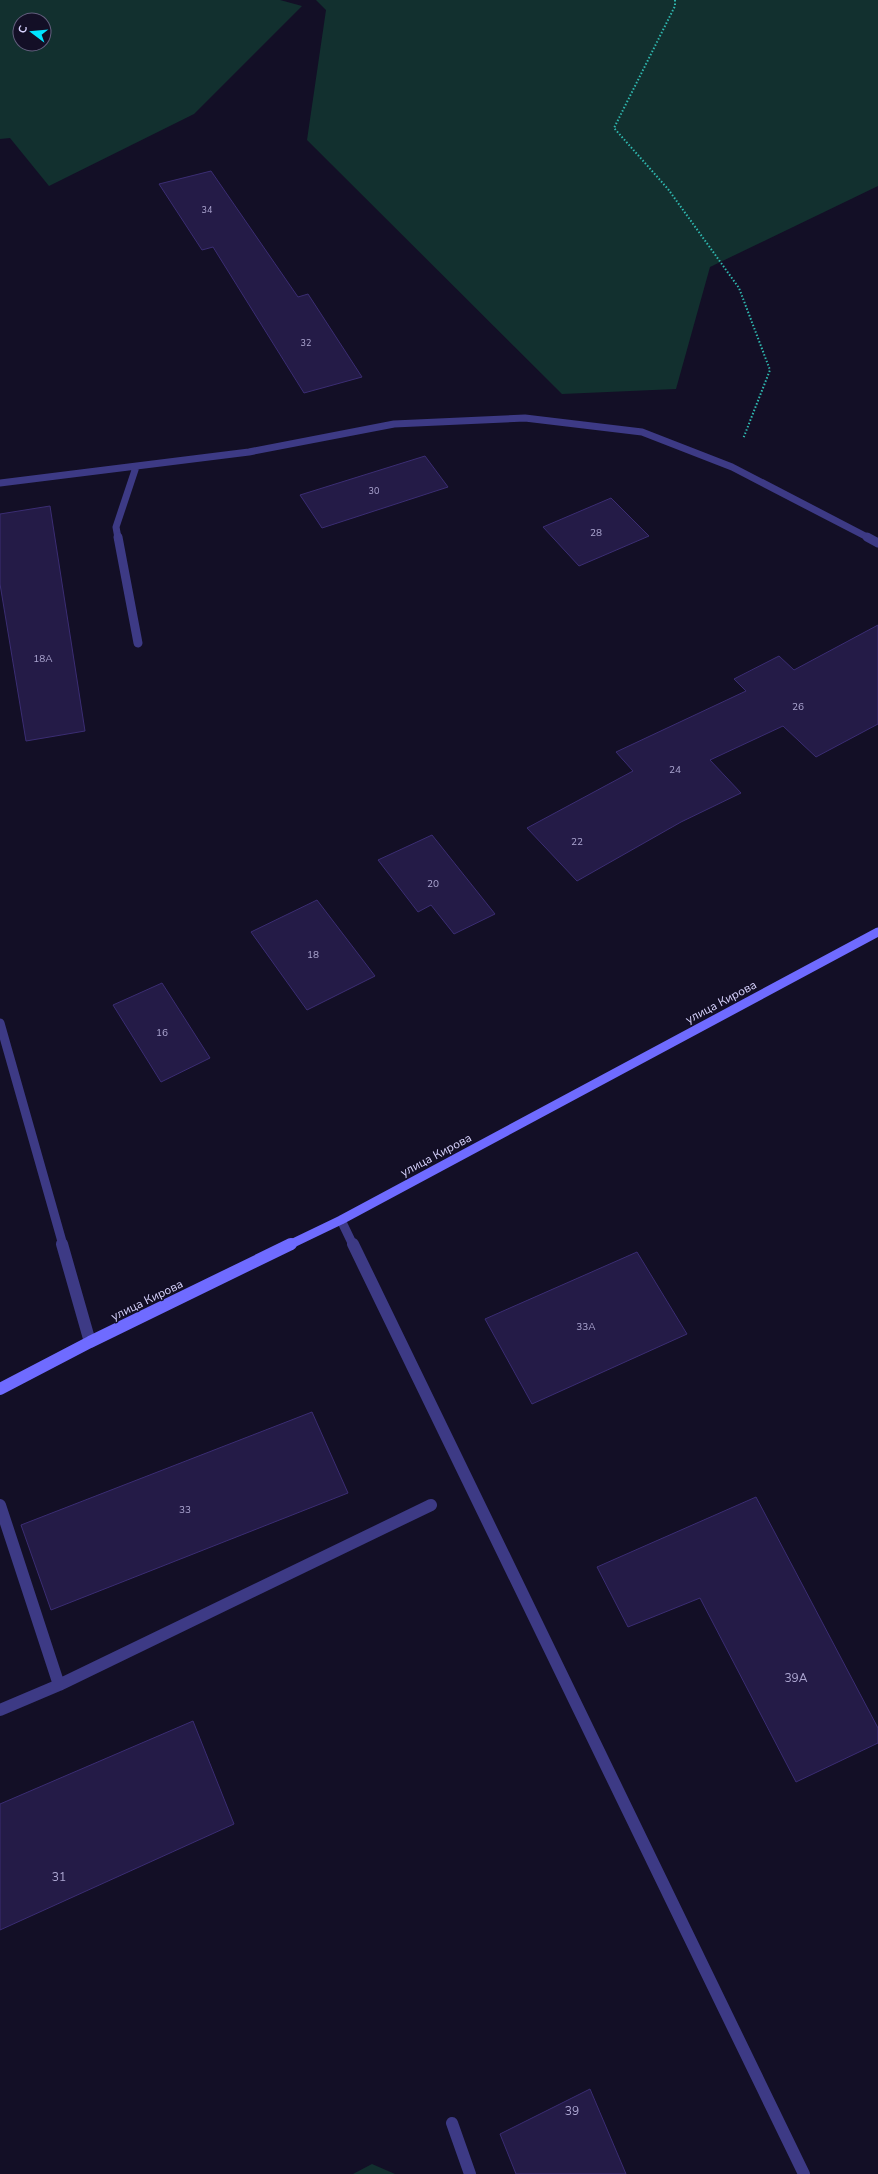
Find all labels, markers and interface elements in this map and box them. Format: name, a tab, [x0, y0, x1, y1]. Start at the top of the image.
north arrow	[12, 12, 52, 52]
text: С	[15, 23, 31, 35]
house number: 34	[202, 204, 213, 216]
house number: 32	[301, 337, 311, 349]
house number: 30	[369, 485, 379, 497]
house number: 28	[590, 526, 602, 540]
house number: 18А	[33, 652, 53, 666]
house number: 26	[792, 700, 804, 714]
house number: 24	[669, 763, 681, 777]
house number: 22	[571, 835, 583, 849]
house number: 20	[427, 877, 439, 891]
house number: 18	[307, 948, 319, 962]
street label: улица Кирова	[683, 977, 759, 1027]
house number: 16	[156, 1026, 168, 1040]
street label: улица Кирова	[398, 1130, 474, 1180]
street label: улица Кирова	[108, 1276, 186, 1324]
house number: 33А	[576, 1320, 596, 1334]
house number: 33	[179, 1503, 191, 1517]
house number: 39А	[784, 1670, 808, 1686]
house number: 31	[52, 1869, 66, 1885]
house number: 39	[565, 2103, 579, 2119]

